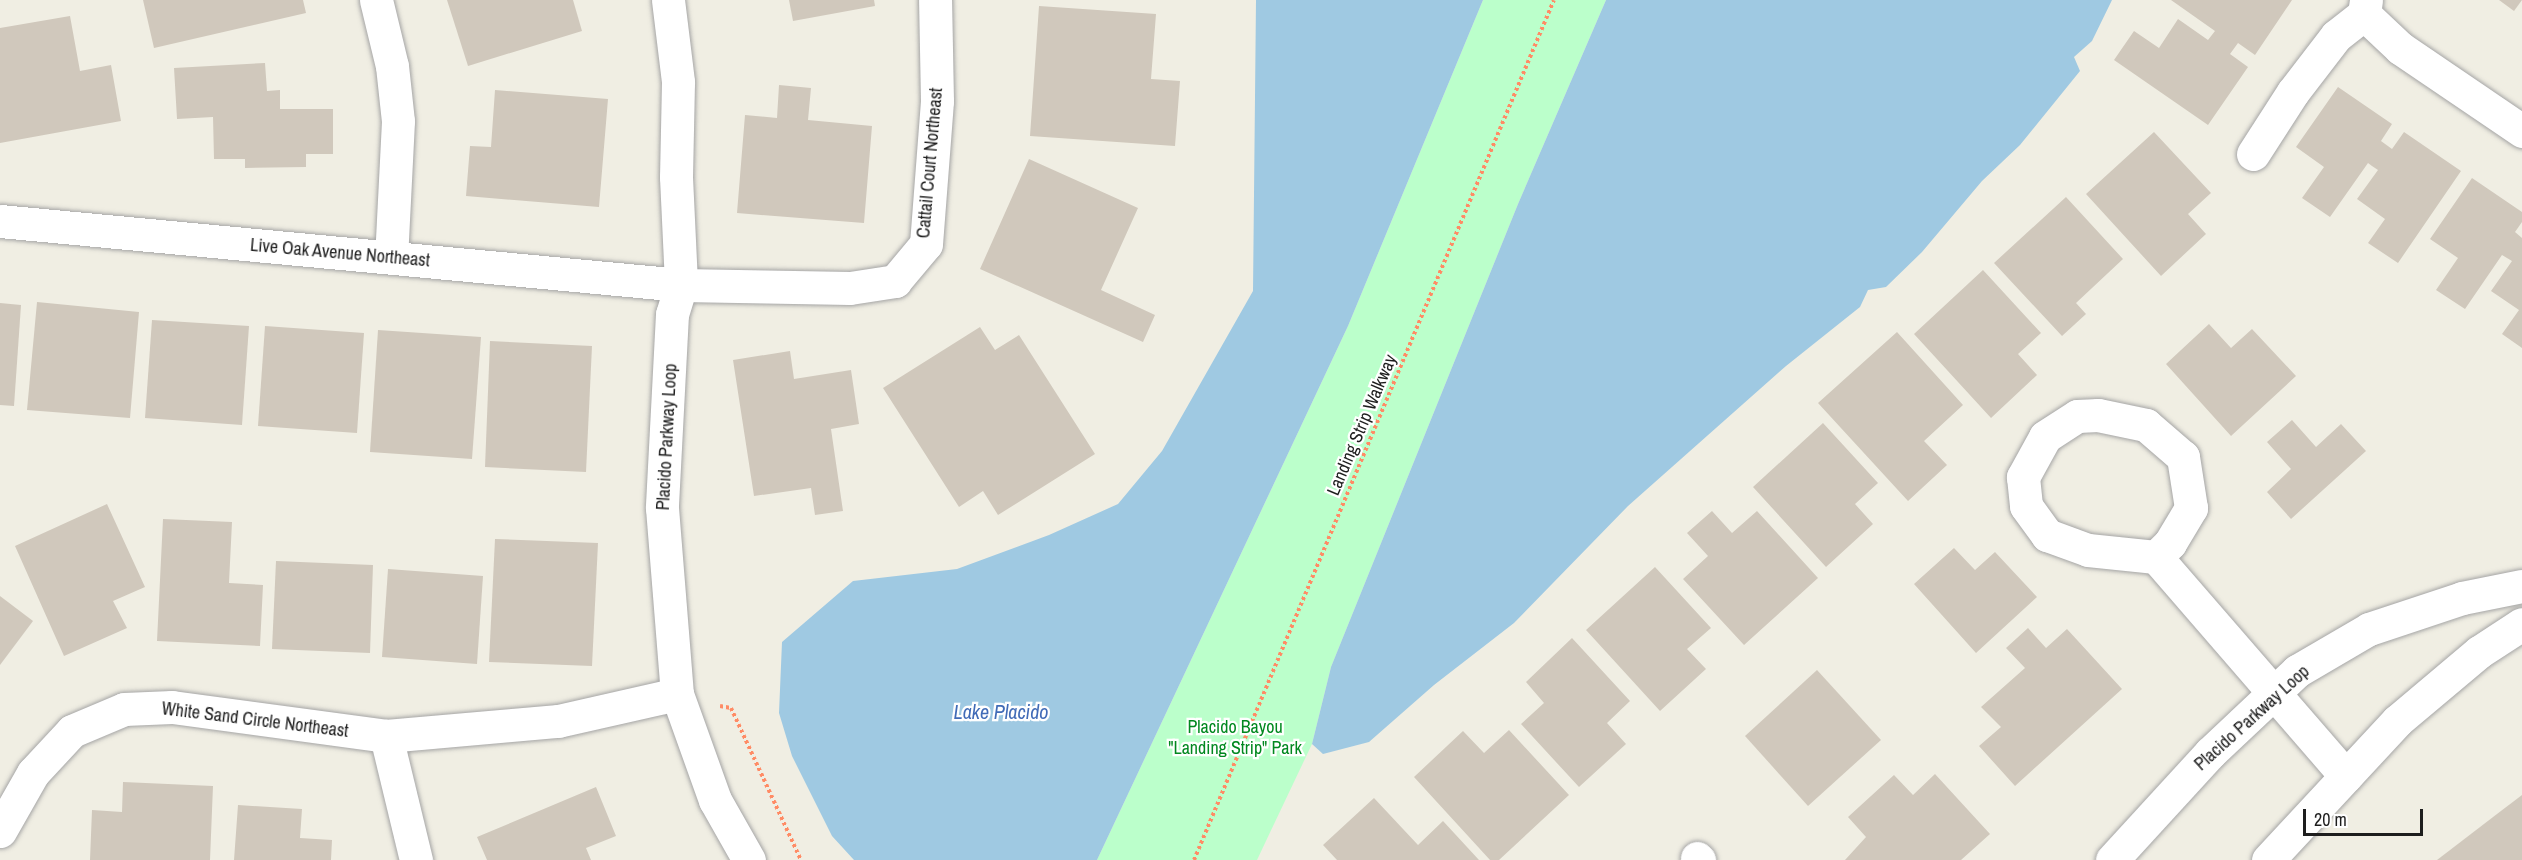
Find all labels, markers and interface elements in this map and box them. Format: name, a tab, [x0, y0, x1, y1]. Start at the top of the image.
street label: Cattail Court Northeast	[913, 87, 947, 239]
street label: Live Oak Avenue Northeast	[249, 234, 431, 272]
street label: Landing Strip Walkway	[1323, 351, 1401, 499]
street label: Placido Parkway Loop	[652, 363, 682, 511]
street label: Placido Parkway Loop	[2190, 661, 2314, 775]
street label: White Sand Circle Northeast	[160, 698, 350, 742]
water label: Lake Placido	[954, 699, 1048, 723]
park label: Placido Bayou "Landing Strip" Park	[1168, 717, 1302, 760]
scale bar	[2306, 797, 2426, 835]
text: 20 m	[2314, 807, 2347, 832]

